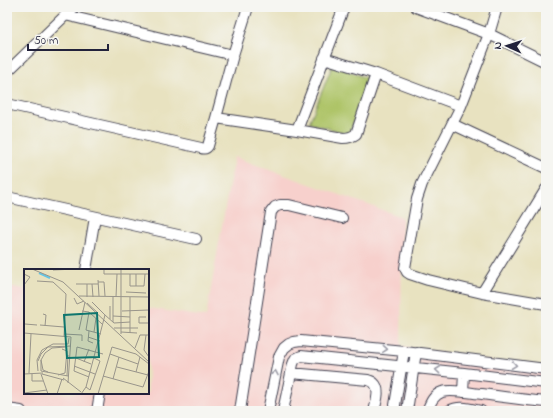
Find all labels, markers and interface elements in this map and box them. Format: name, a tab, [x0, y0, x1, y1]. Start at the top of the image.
scale bar	[28, 26, 108, 52]
north arrow	[487, 26, 527, 66]
text: 50 m	[34, 32, 58, 50]
text: N	[490, 41, 506, 50]
inset map	[24, 269, 149, 394]
one-way arrow	[382, 344, 388, 353]
one-way arrow	[511, 360, 517, 369]
one-way arrow	[435, 366, 441, 375]
one-way arrow	[270, 370, 279, 376]

